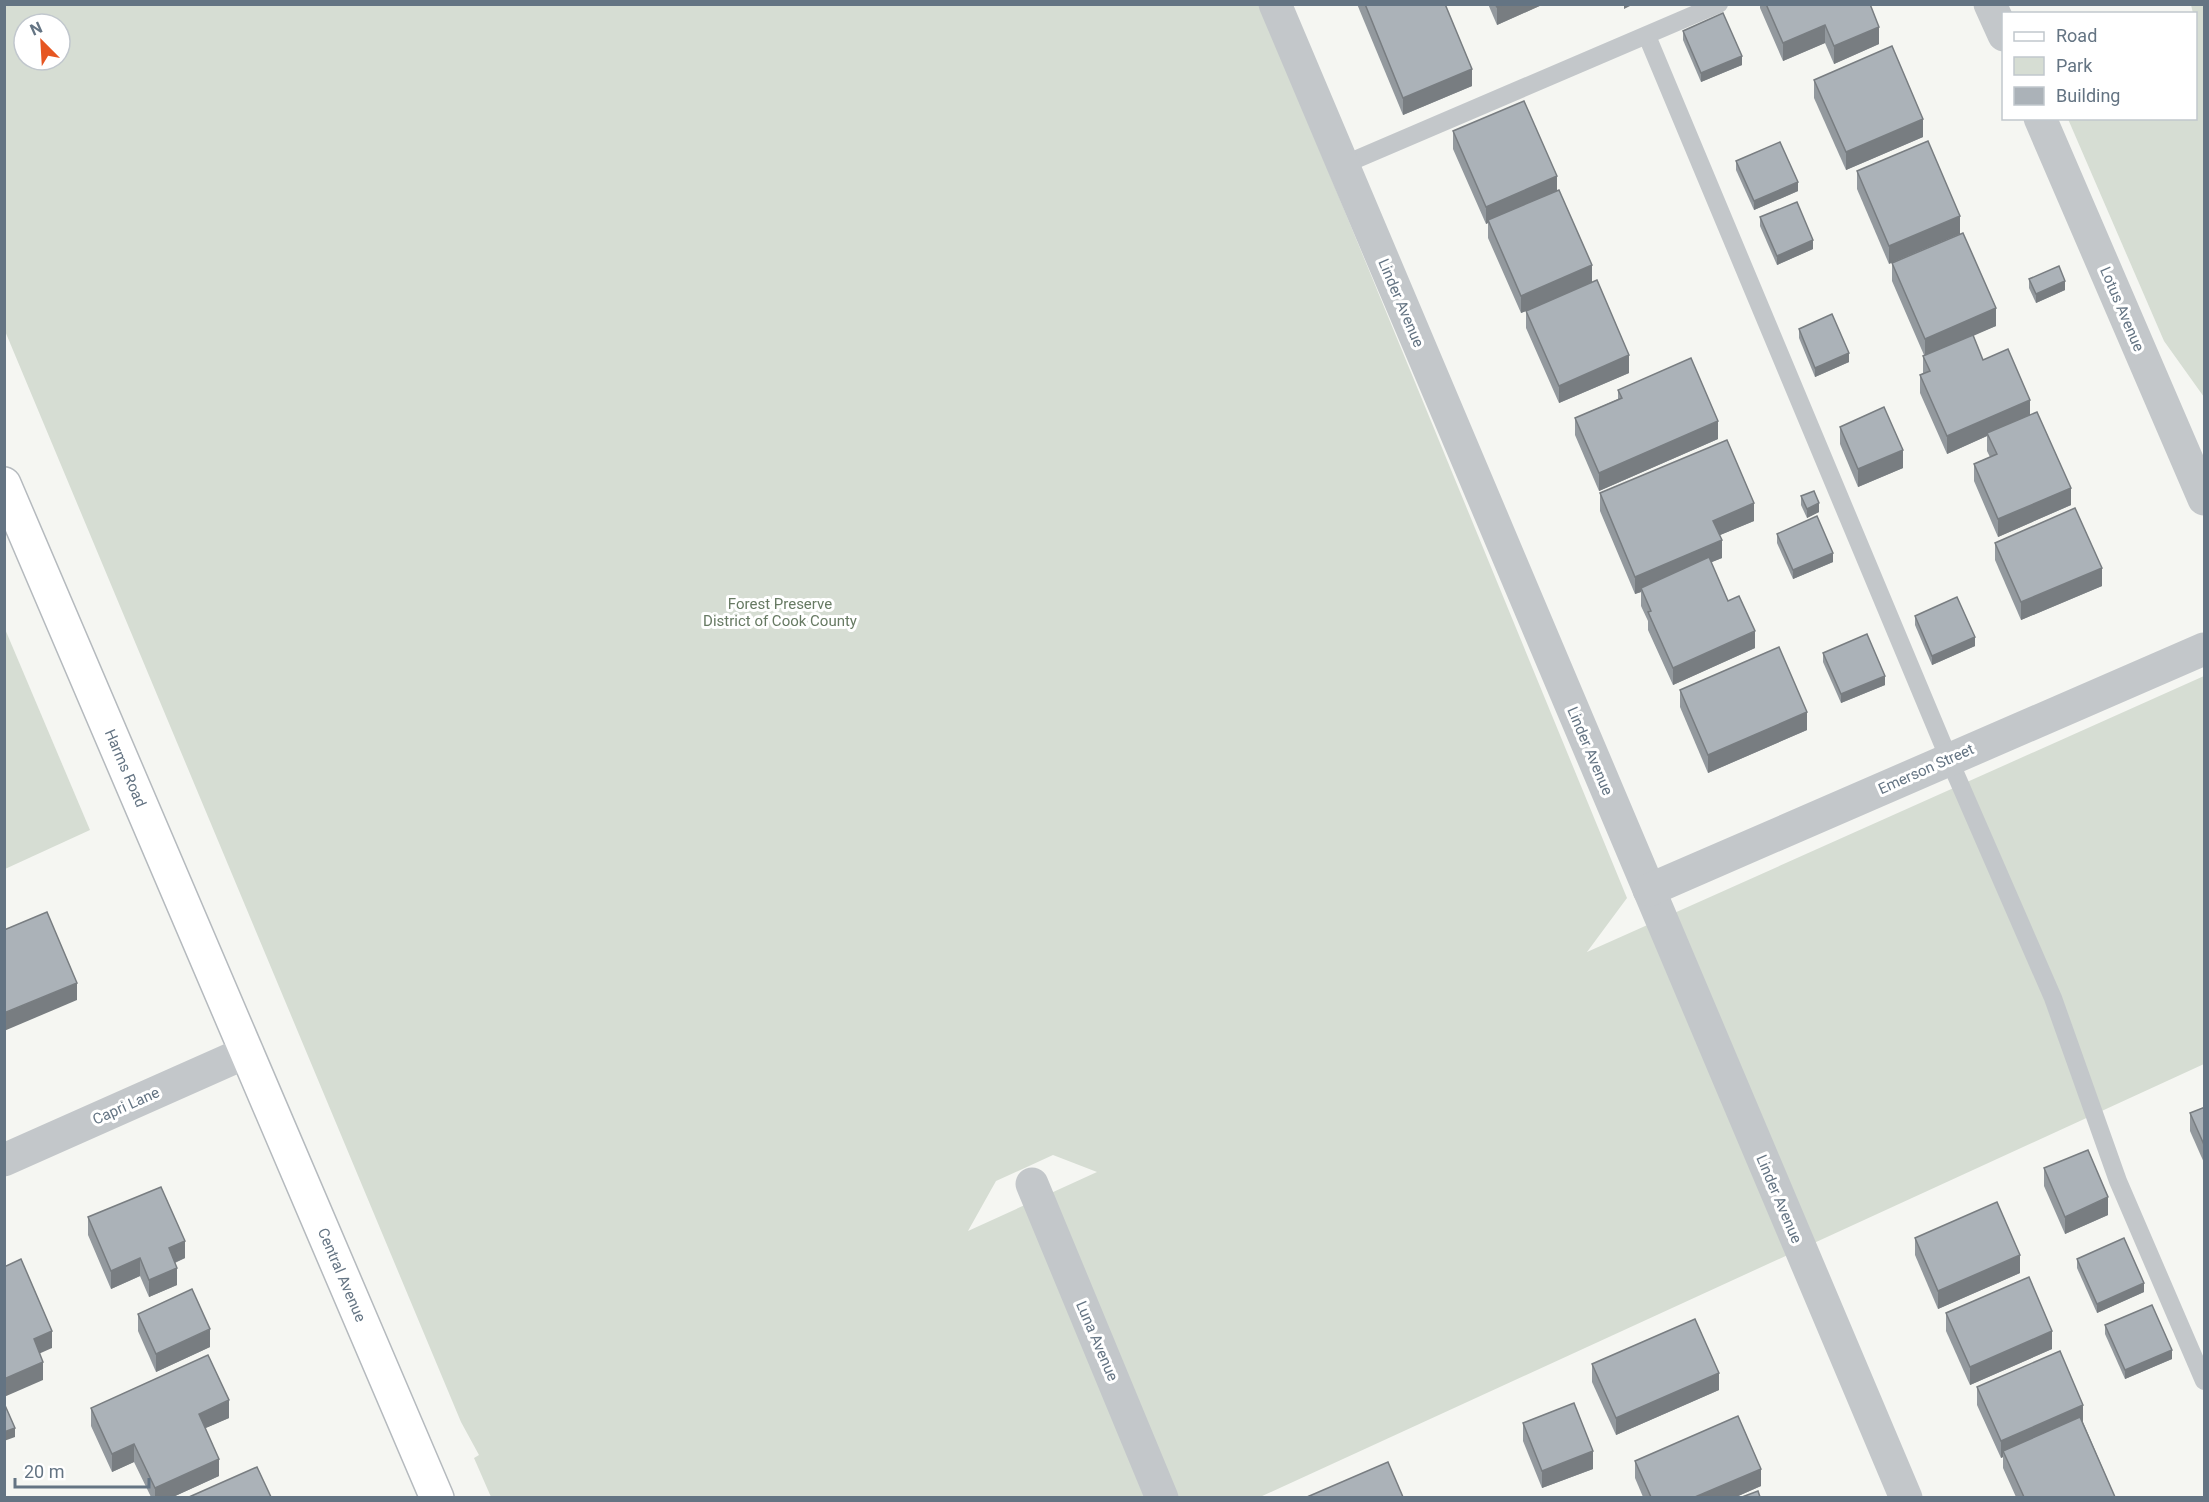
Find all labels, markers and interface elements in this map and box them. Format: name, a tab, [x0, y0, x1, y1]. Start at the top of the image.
north arrow	[12, 12, 72, 72]
legend	[2002, 12, 2197, 120]
text: N	[27, 18, 45, 40]
text: Road	[2056, 25, 2097, 46]
text: Park	[2056, 55, 2093, 76]
text: Building	[2056, 85, 2120, 106]
street label: Linder Avenue	[1374, 256, 1428, 350]
street label: Lotus Avenue	[2096, 264, 2148, 354]
park label: Forest Preserve District of Cook County	[703, 595, 857, 630]
street label: Linder Avenue	[1563, 704, 1617, 798]
street label: Harms Road	[101, 726, 150, 810]
street label: Emerson Street	[1875, 740, 1977, 798]
street label: Capri Lane	[90, 1083, 162, 1129]
street label: Linder Avenue	[1752, 1152, 1806, 1246]
street label: Central Avenue	[314, 1225, 370, 1325]
street label: Luna Avenue	[1072, 1298, 1122, 1384]
scale bar	[15, 1451, 148, 1489]
text: 20 m	[24, 1461, 64, 1482]

